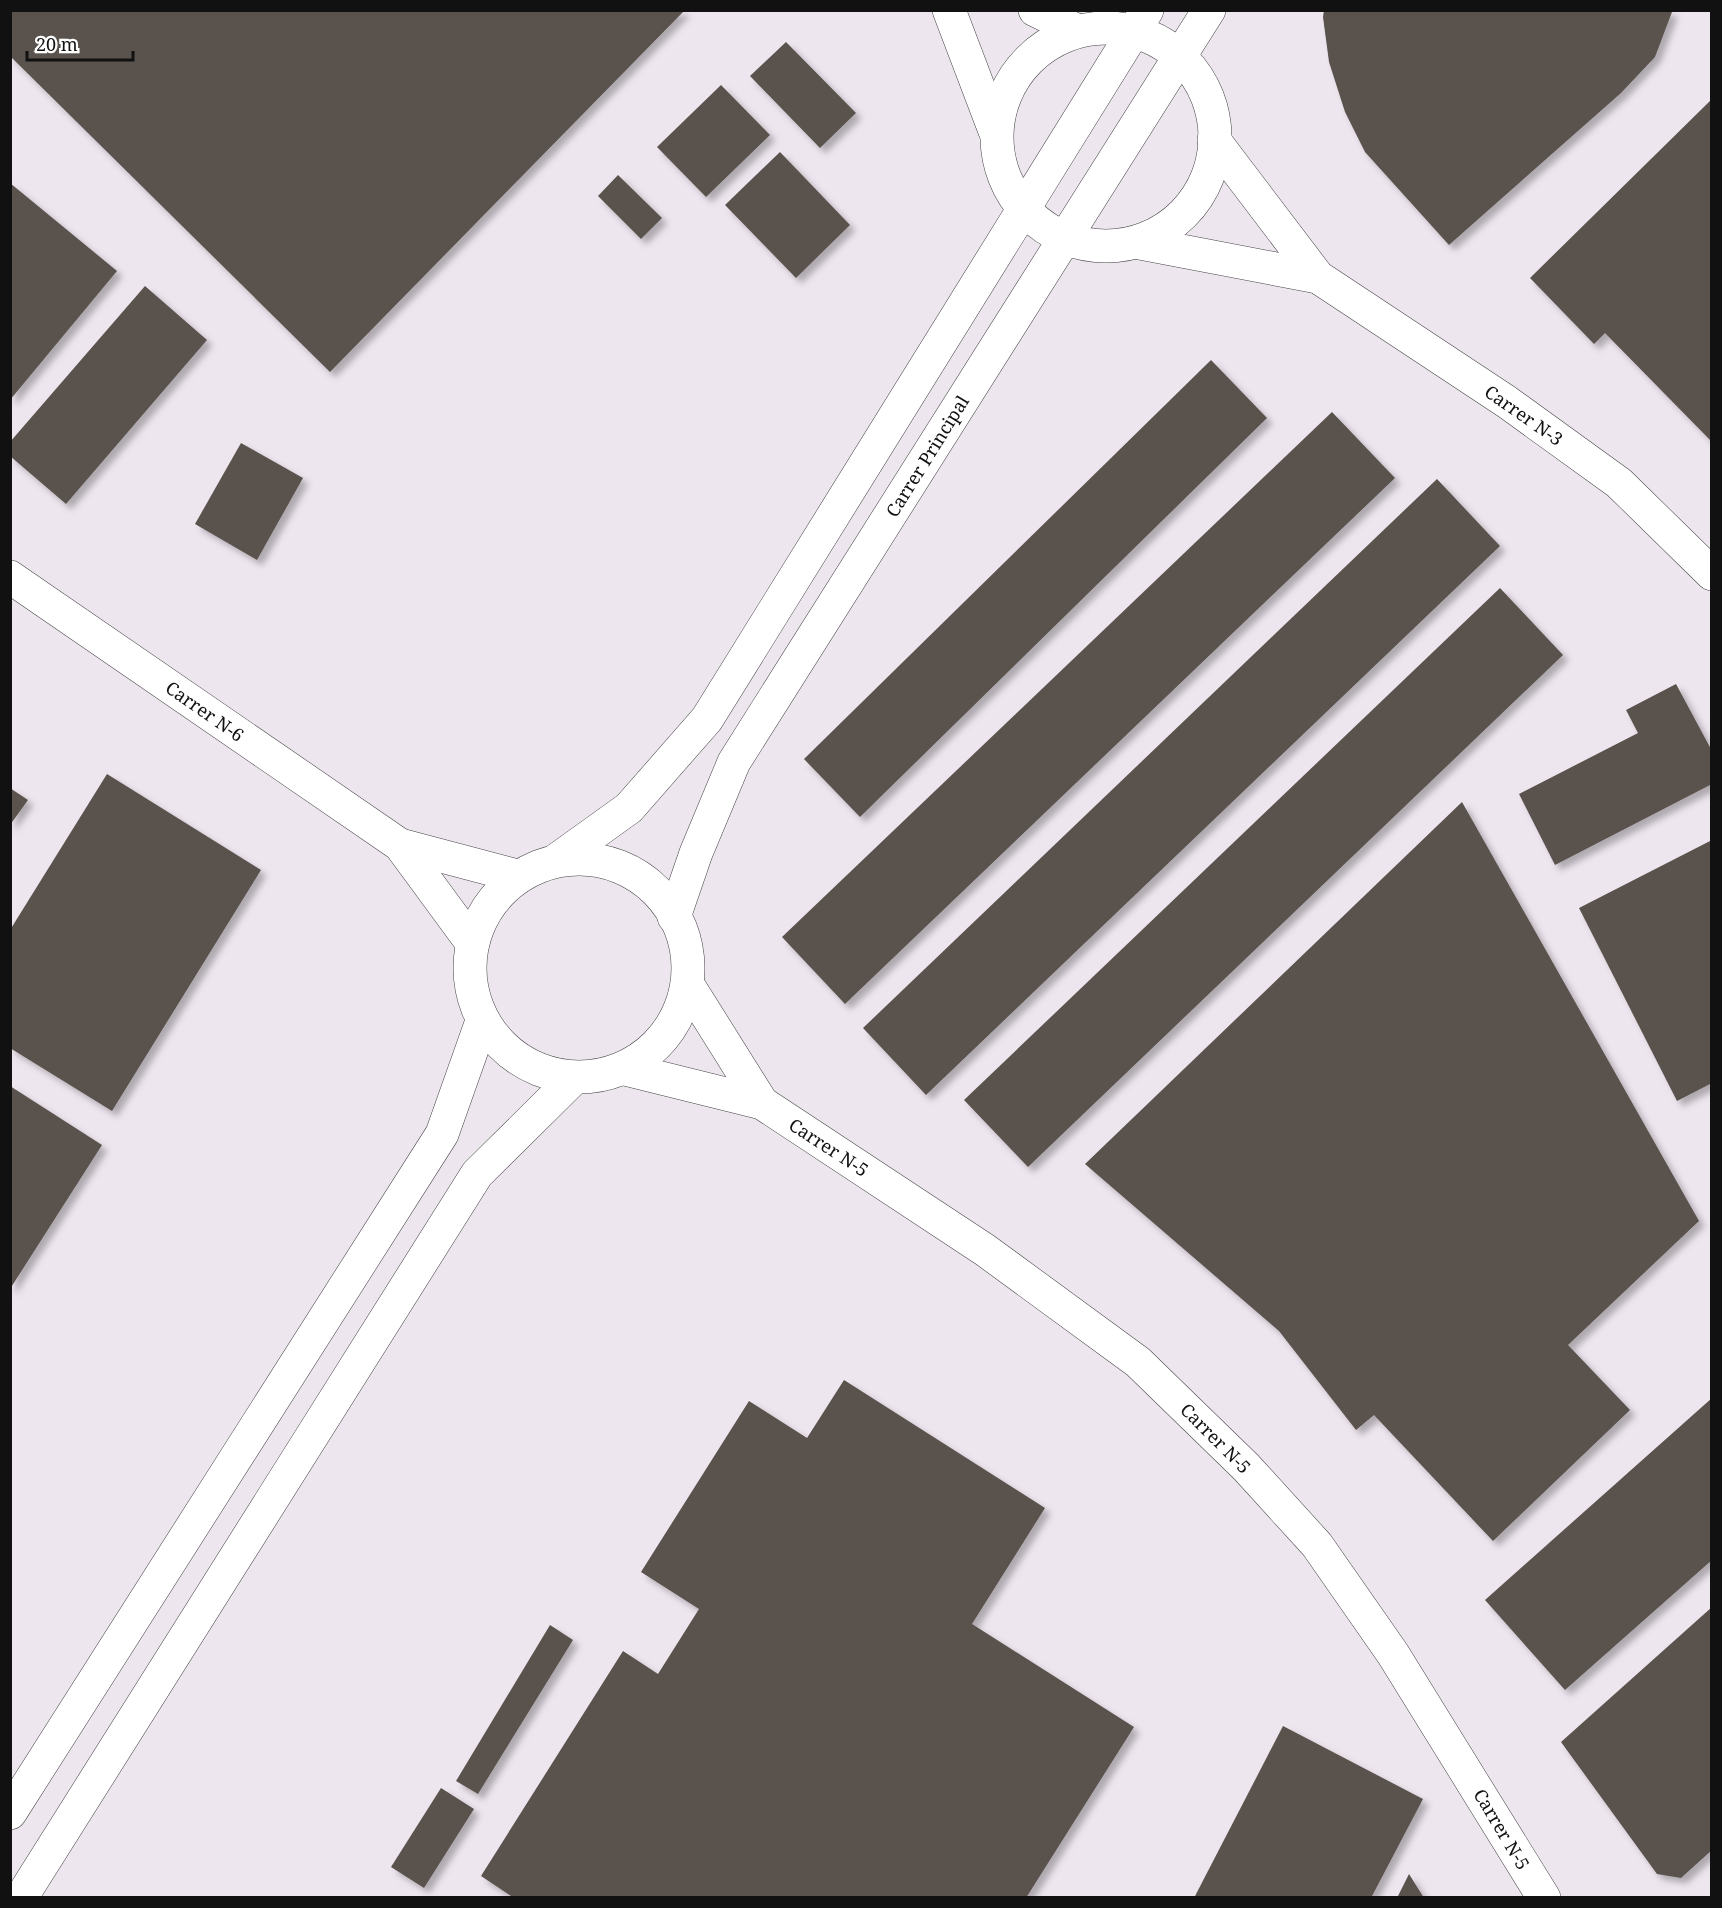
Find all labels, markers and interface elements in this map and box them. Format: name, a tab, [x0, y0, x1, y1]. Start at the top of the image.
scale bar	[27, 24, 134, 62]
text: 20 m	[36, 32, 78, 56]
street label: Carrer N-3	[1480, 379, 1568, 451]
street label: Carrer Principal	[880, 390, 974, 521]
street label: Carrer N-6	[161, 675, 249, 747]
street label: Carrer N-5	[785, 1112, 873, 1182]
street label: Carrer N-5	[1176, 1398, 1256, 1478]
street label: Carrer N-5	[1468, 1784, 1536, 1874]

